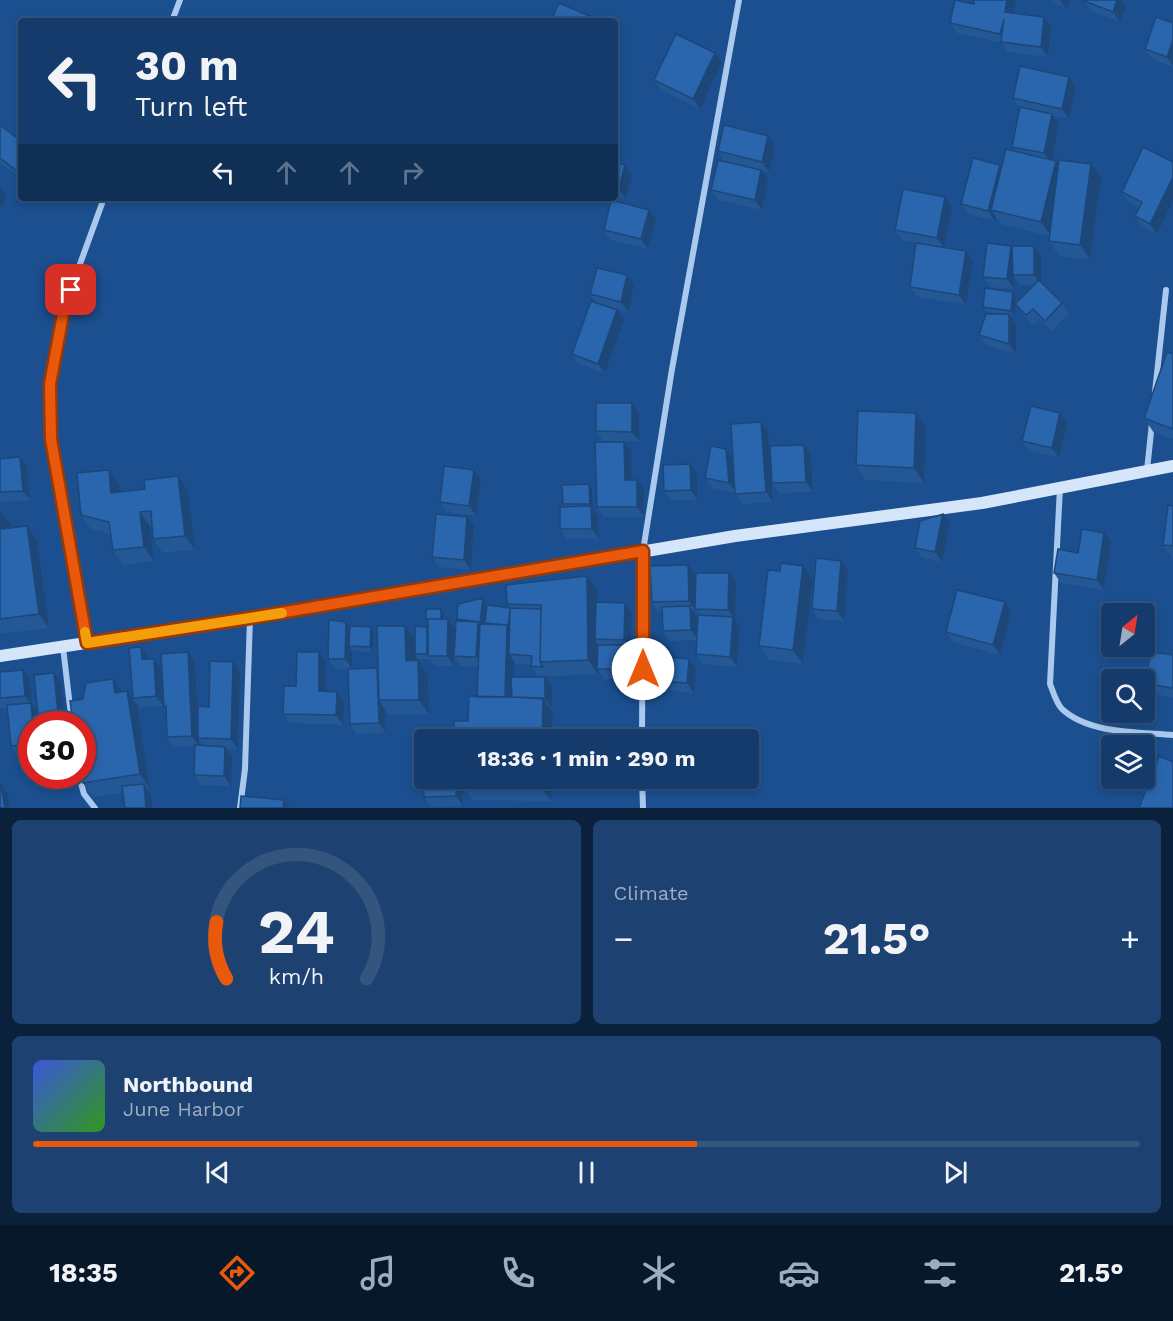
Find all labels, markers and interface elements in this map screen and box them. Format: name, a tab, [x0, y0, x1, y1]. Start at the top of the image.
text: 30 m	[135, 41, 239, 90]
icon: left	[36, 42, 114, 120]
text: Turn left	[135, 91, 247, 123]
icon: left	[207, 156, 240, 189]
icon: ahead	[270, 156, 303, 189]
icon: ahead	[333, 156, 366, 189]
icon: right	[396, 156, 429, 189]
pin	[45, 264, 96, 315]
icon: arrive	[54, 273, 87, 306]
north arrow	[1101, 603, 1155, 657]
map controls	[1101, 603, 1155, 789]
position arrow	[611, 637, 675, 701]
button: search	[1101, 669, 1155, 723]
speed limit sign: 30	[18, 711, 96, 789]
button: layers	[1101, 735, 1155, 789]
text: 18:36 · 1 min · 290 m	[478, 746, 695, 771]
text: Climate	[614, 881, 689, 905]
text: 24	[258, 895, 335, 968]
text: 21.5°	[823, 912, 931, 965]
text: −	[614, 919, 633, 958]
text: +	[1120, 919, 1140, 958]
text: km/h	[269, 964, 324, 989]
text: Northbound	[123, 1072, 253, 1097]
text: June Harbor	[123, 1097, 244, 1121]
icon: previous	[201, 1156, 234, 1189]
icon: pause	[570, 1156, 603, 1189]
icon: next	[939, 1156, 972, 1189]
icon: directions	[216, 1252, 258, 1294]
icon: music	[357, 1252, 399, 1294]
icon: phone	[497, 1252, 539, 1294]
icon: climate	[638, 1252, 680, 1294]
icon: car	[778, 1252, 820, 1294]
icon: filters	[919, 1252, 961, 1294]
text: 18:35	[49, 1257, 118, 1289]
text: 21.5°	[1059, 1257, 1124, 1289]

